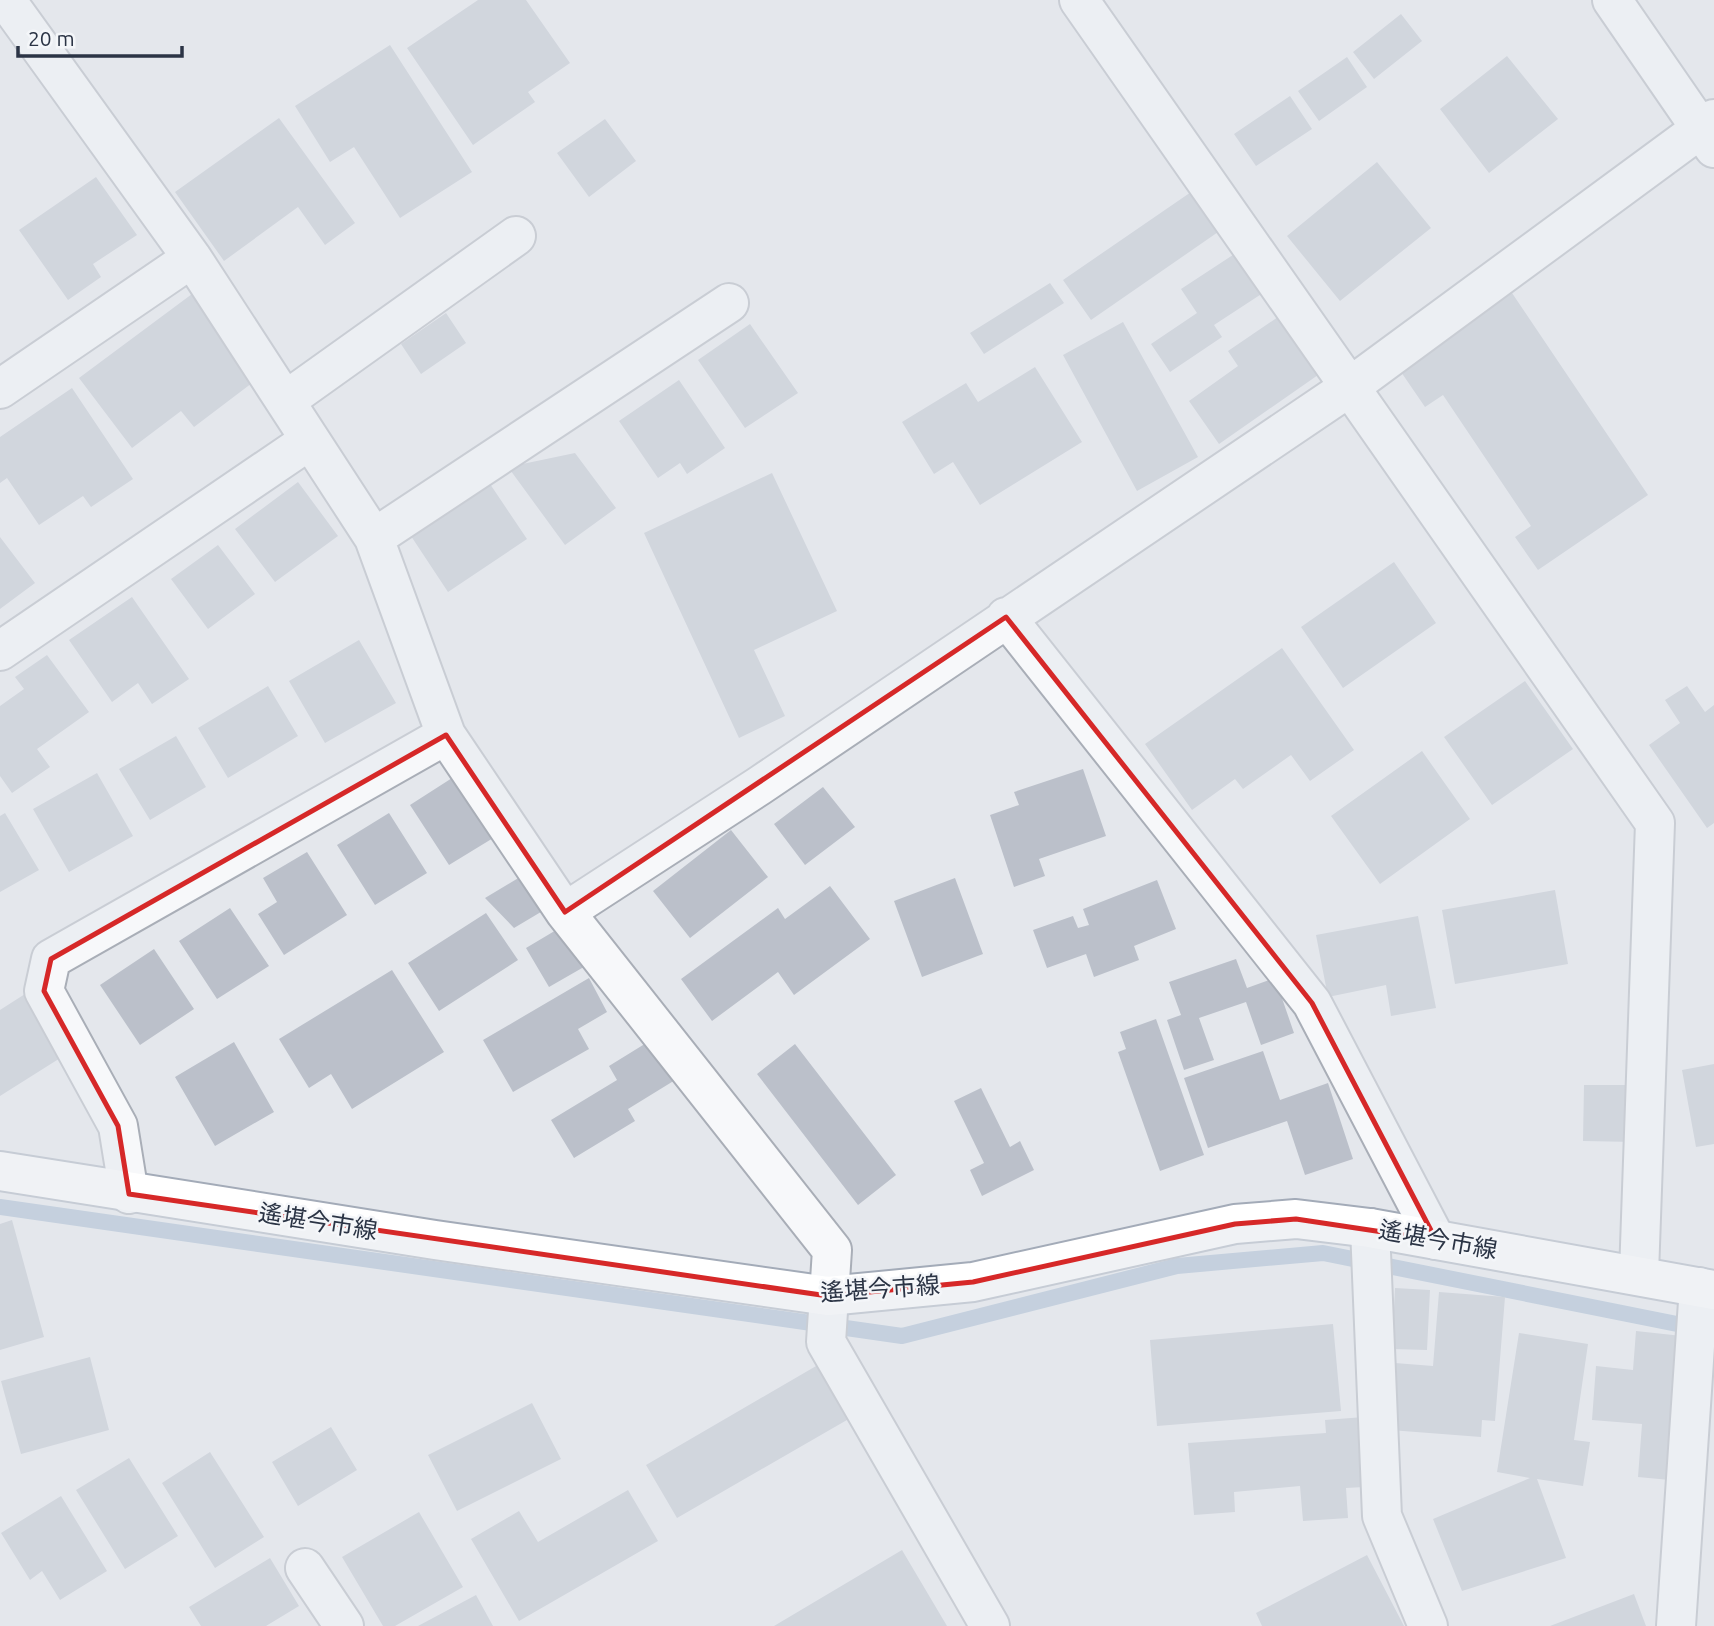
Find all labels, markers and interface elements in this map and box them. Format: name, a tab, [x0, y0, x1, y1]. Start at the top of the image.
scale bar	[18, 14, 182, 58]
text: 20 m	[28, 26, 75, 50]
street label: 遙堪今市線	[257, 1199, 379, 1244]
street label: 遙堪今市線	[1377, 1216, 1500, 1263]
street label: 遙堪今市線	[819, 1271, 941, 1306]

